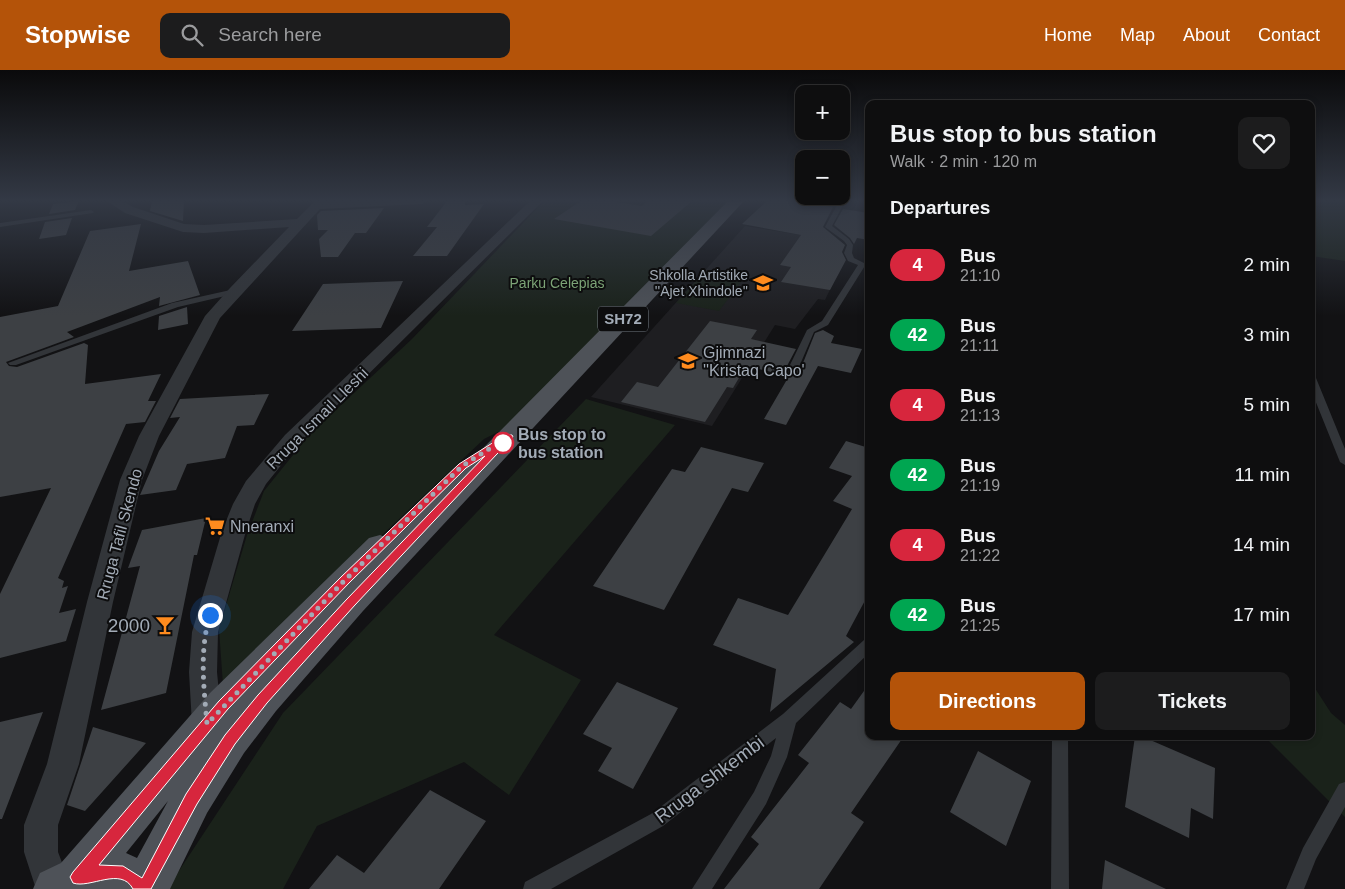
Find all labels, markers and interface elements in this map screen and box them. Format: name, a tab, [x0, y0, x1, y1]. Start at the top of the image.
search box	[160, 13, 510, 58]
text: Stopwise	[25, 21, 130, 48]
icon: search	[178, 21, 206, 49]
text: Search here	[218, 24, 322, 45]
text: Home	[1044, 25, 1092, 45]
text: Map	[1120, 25, 1155, 45]
text: About	[1183, 25, 1230, 45]
text: Contact	[1258, 25, 1320, 45]
map controls	[795, 85, 850, 205]
button: +	[795, 85, 850, 140]
button: heart	[1238, 117, 1290, 169]
text: Bus stop to bus station	[890, 120, 1157, 147]
button: −	[795, 150, 850, 205]
text: Walk · 2 min · 120 m	[890, 153, 1037, 170]
text: Departures	[890, 197, 990, 218]
text: Bus	[960, 245, 996, 266]
text: 2 min	[1244, 254, 1290, 275]
text: 4	[912, 255, 923, 275]
place label: Shkolla Artistike ''Ajet Xhindole''	[649, 267, 748, 299]
text: 21:10	[960, 267, 1000, 284]
school or university icon: Shkolla Artistike ''Ajet Xhindole''	[752, 272, 774, 294]
park label: Parku Celepias	[510, 275, 604, 291]
road number: SH72	[598, 306, 648, 332]
text: Bus	[960, 315, 996, 336]
text: 3 min	[1244, 324, 1290, 345]
text: 42	[907, 325, 928, 345]
text: 21:11	[960, 337, 999, 354]
place label: Gjimnazi ''Kristaq Capo'	[703, 344, 805, 379]
school or university icon: Gjimnazi ''Kristaq Capo'	[677, 350, 699, 372]
street label: Rruga Ismail Lleshi	[263, 364, 371, 472]
text: Bus	[960, 385, 996, 406]
text: 5 min	[1244, 394, 1290, 415]
text: 4	[912, 395, 923, 415]
text: 21:13	[960, 407, 1000, 424]
place label: Bus stop to bus station	[518, 426, 606, 461]
marker: Bus stop to bus station	[492, 432, 514, 454]
text: Bus	[960, 455, 996, 476]
text: 11 min	[1234, 464, 1290, 485]
text: 42	[907, 465, 928, 485]
street label: Rruga Tafil Skendo	[94, 467, 145, 601]
text: 21:19	[960, 477, 1000, 494]
supermarket icon: Nneranxi	[204, 515, 226, 537]
place label: Nneranxi	[230, 518, 294, 535]
text: Bus	[960, 525, 996, 546]
text: 14 min	[1233, 534, 1290, 555]
text: 4	[912, 535, 923, 555]
text: 21:22	[960, 547, 1000, 564]
text: Bus	[960, 595, 996, 616]
your location	[198, 603, 223, 628]
text: 17 min	[1233, 604, 1290, 625]
text: 42	[907, 605, 928, 625]
bar icon: 2000	[154, 614, 176, 636]
place label: 2000	[108, 615, 150, 636]
text: 21:25	[960, 617, 1000, 634]
button: Directions	[890, 672, 1085, 730]
button: Tickets	[1095, 672, 1290, 730]
street label: Rruga Shkembi	[651, 732, 768, 827]

